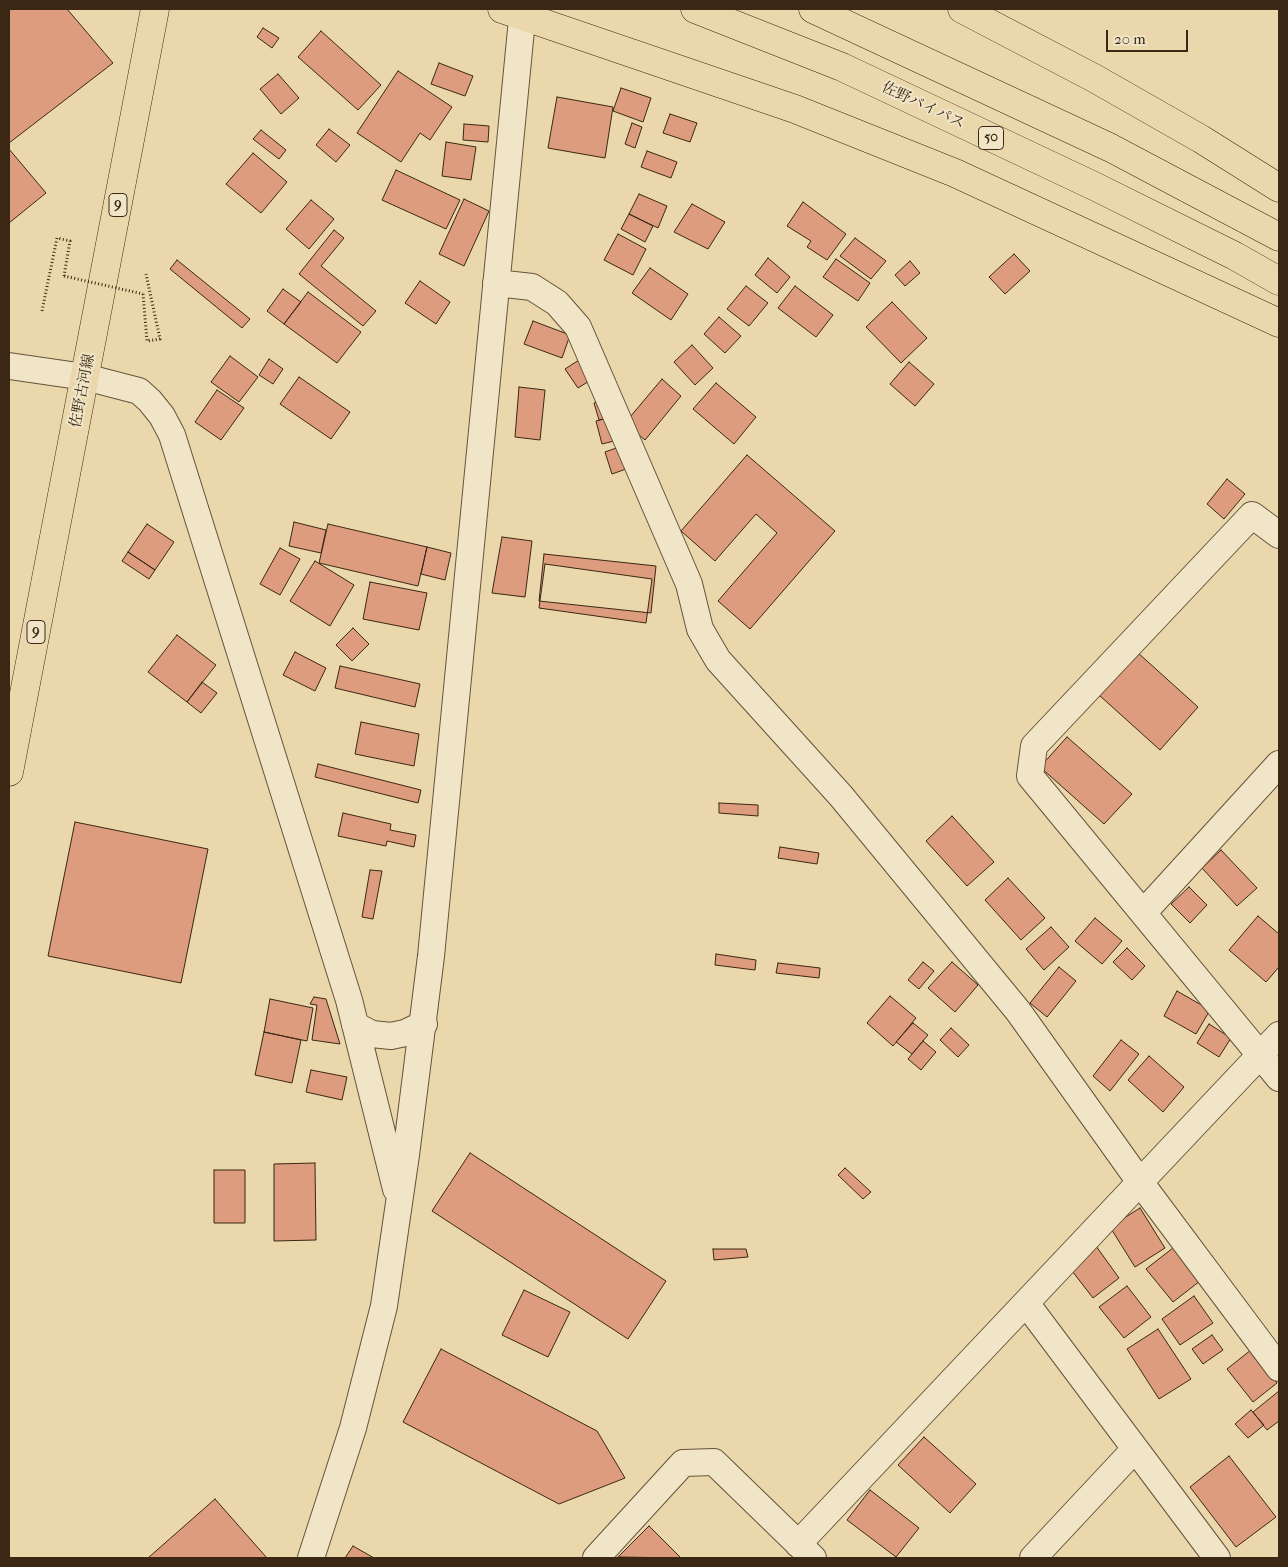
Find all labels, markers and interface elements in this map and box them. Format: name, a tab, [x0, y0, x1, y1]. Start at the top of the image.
scale bar	[1108, 20, 1190, 52]
text: 20 m	[1114, 30, 1146, 48]
street label: 佐野バイパス	[878, 79, 968, 133]
road number: 50	[978, 126, 1004, 150]
road number: 9	[109, 194, 127, 216]
street label: 佐野古河線	[67, 352, 99, 430]
road number: 9	[27, 620, 45, 644]

